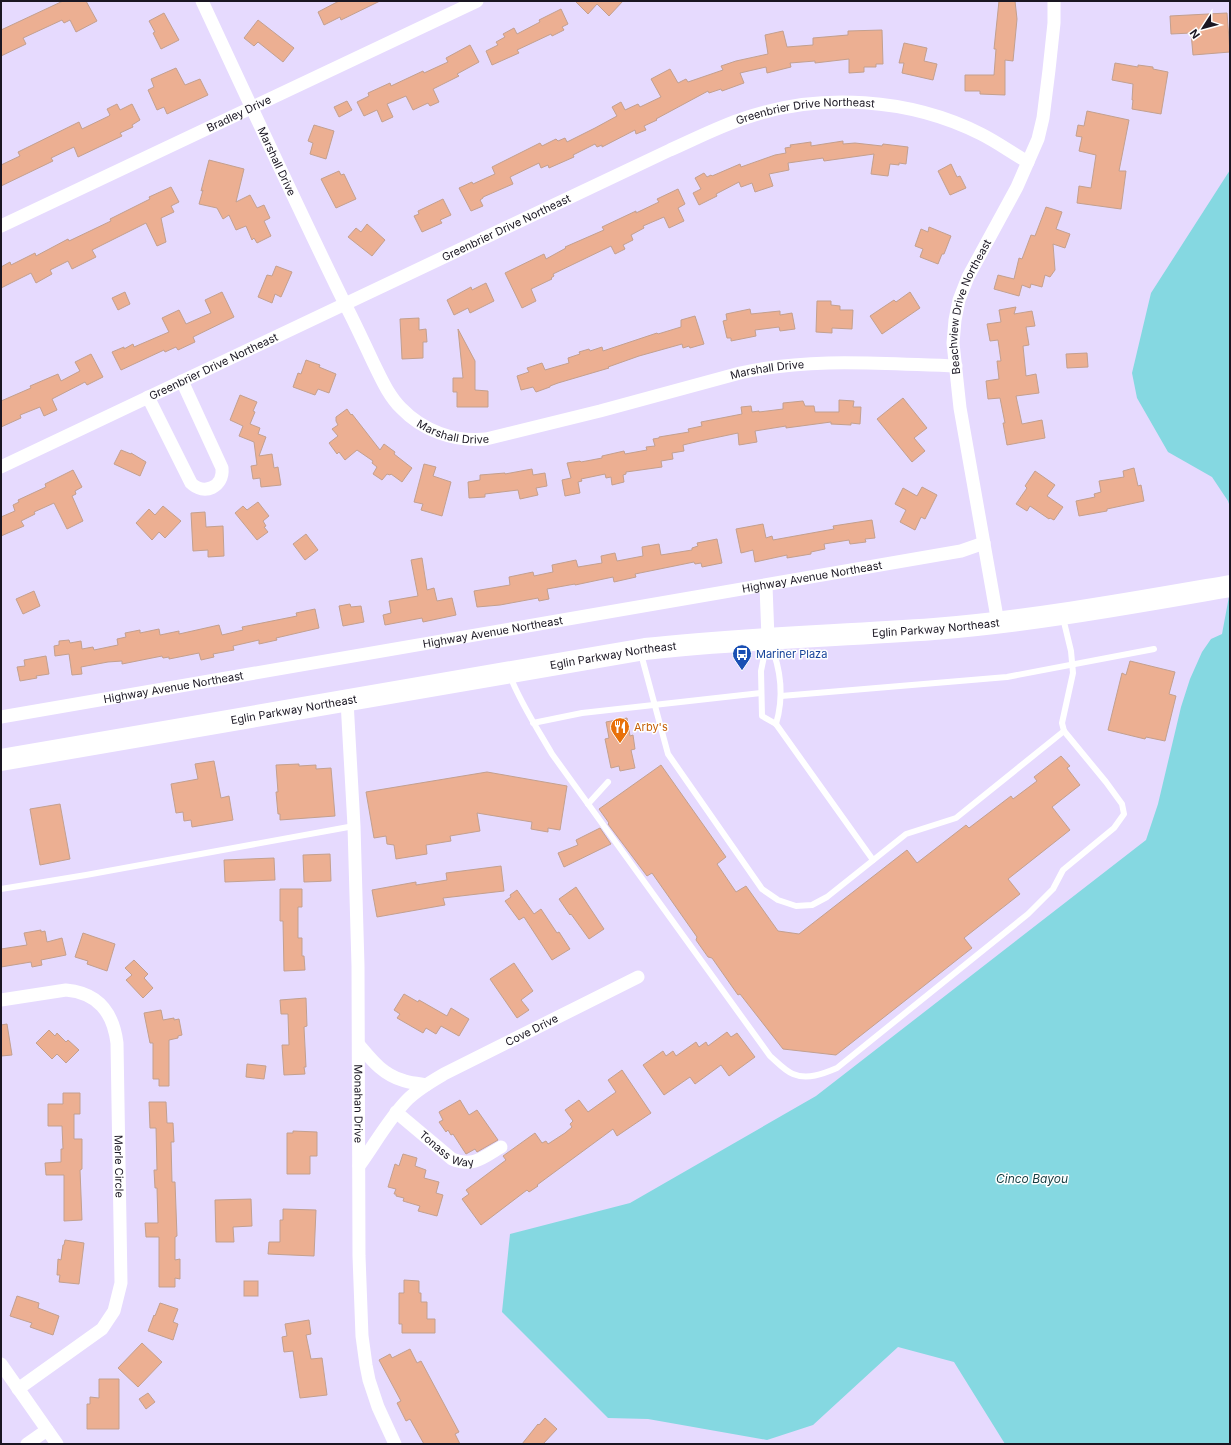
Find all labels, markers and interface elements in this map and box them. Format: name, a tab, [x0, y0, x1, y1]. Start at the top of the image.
north arrow	[1183, 8, 1223, 48]
text: N	[1187, 26, 1203, 41]
street label: Bradley Drive	[204, 92, 273, 135]
street label: Greenbrier Drive Northeast	[734, 95, 876, 128]
street label: Marshall Drive	[255, 125, 299, 198]
street label: Greenbrier Drive Northeast	[440, 191, 573, 264]
street label: Beachview Drive Northeast	[946, 236, 994, 375]
street label: Greenbrier Drive Northeast	[147, 330, 280, 403]
street label: Marshall Drive	[729, 357, 805, 382]
street label: Marshall Drive	[414, 416, 490, 447]
street label: Highway Avenue Northeast	[741, 558, 883, 596]
street label: Highway Avenue Northeast	[422, 613, 564, 651]
street label: Eglin Parkway Northeast	[872, 615, 1001, 640]
street label: Eglin Parkway Northeast	[549, 639, 677, 672]
bus stop icon: Mariner Plaza	[731, 643, 753, 671]
place label: Mariner Plaza	[756, 647, 827, 661]
street label: Highway Avenue Northeast	[102, 668, 245, 706]
street label: Eglin Parkway Northeast	[230, 692, 358, 727]
restaurant icon: Arby's	[609, 716, 631, 744]
place label: Arby's	[634, 720, 668, 734]
street label: Cove Drive	[503, 1011, 560, 1049]
street label: Monahan Drive	[351, 1064, 366, 1143]
street label: Tonass Way	[416, 1128, 475, 1169]
street label: Merle Circle	[112, 1135, 127, 1198]
water label: Cinco Bayou	[996, 1171, 1068, 1186]

